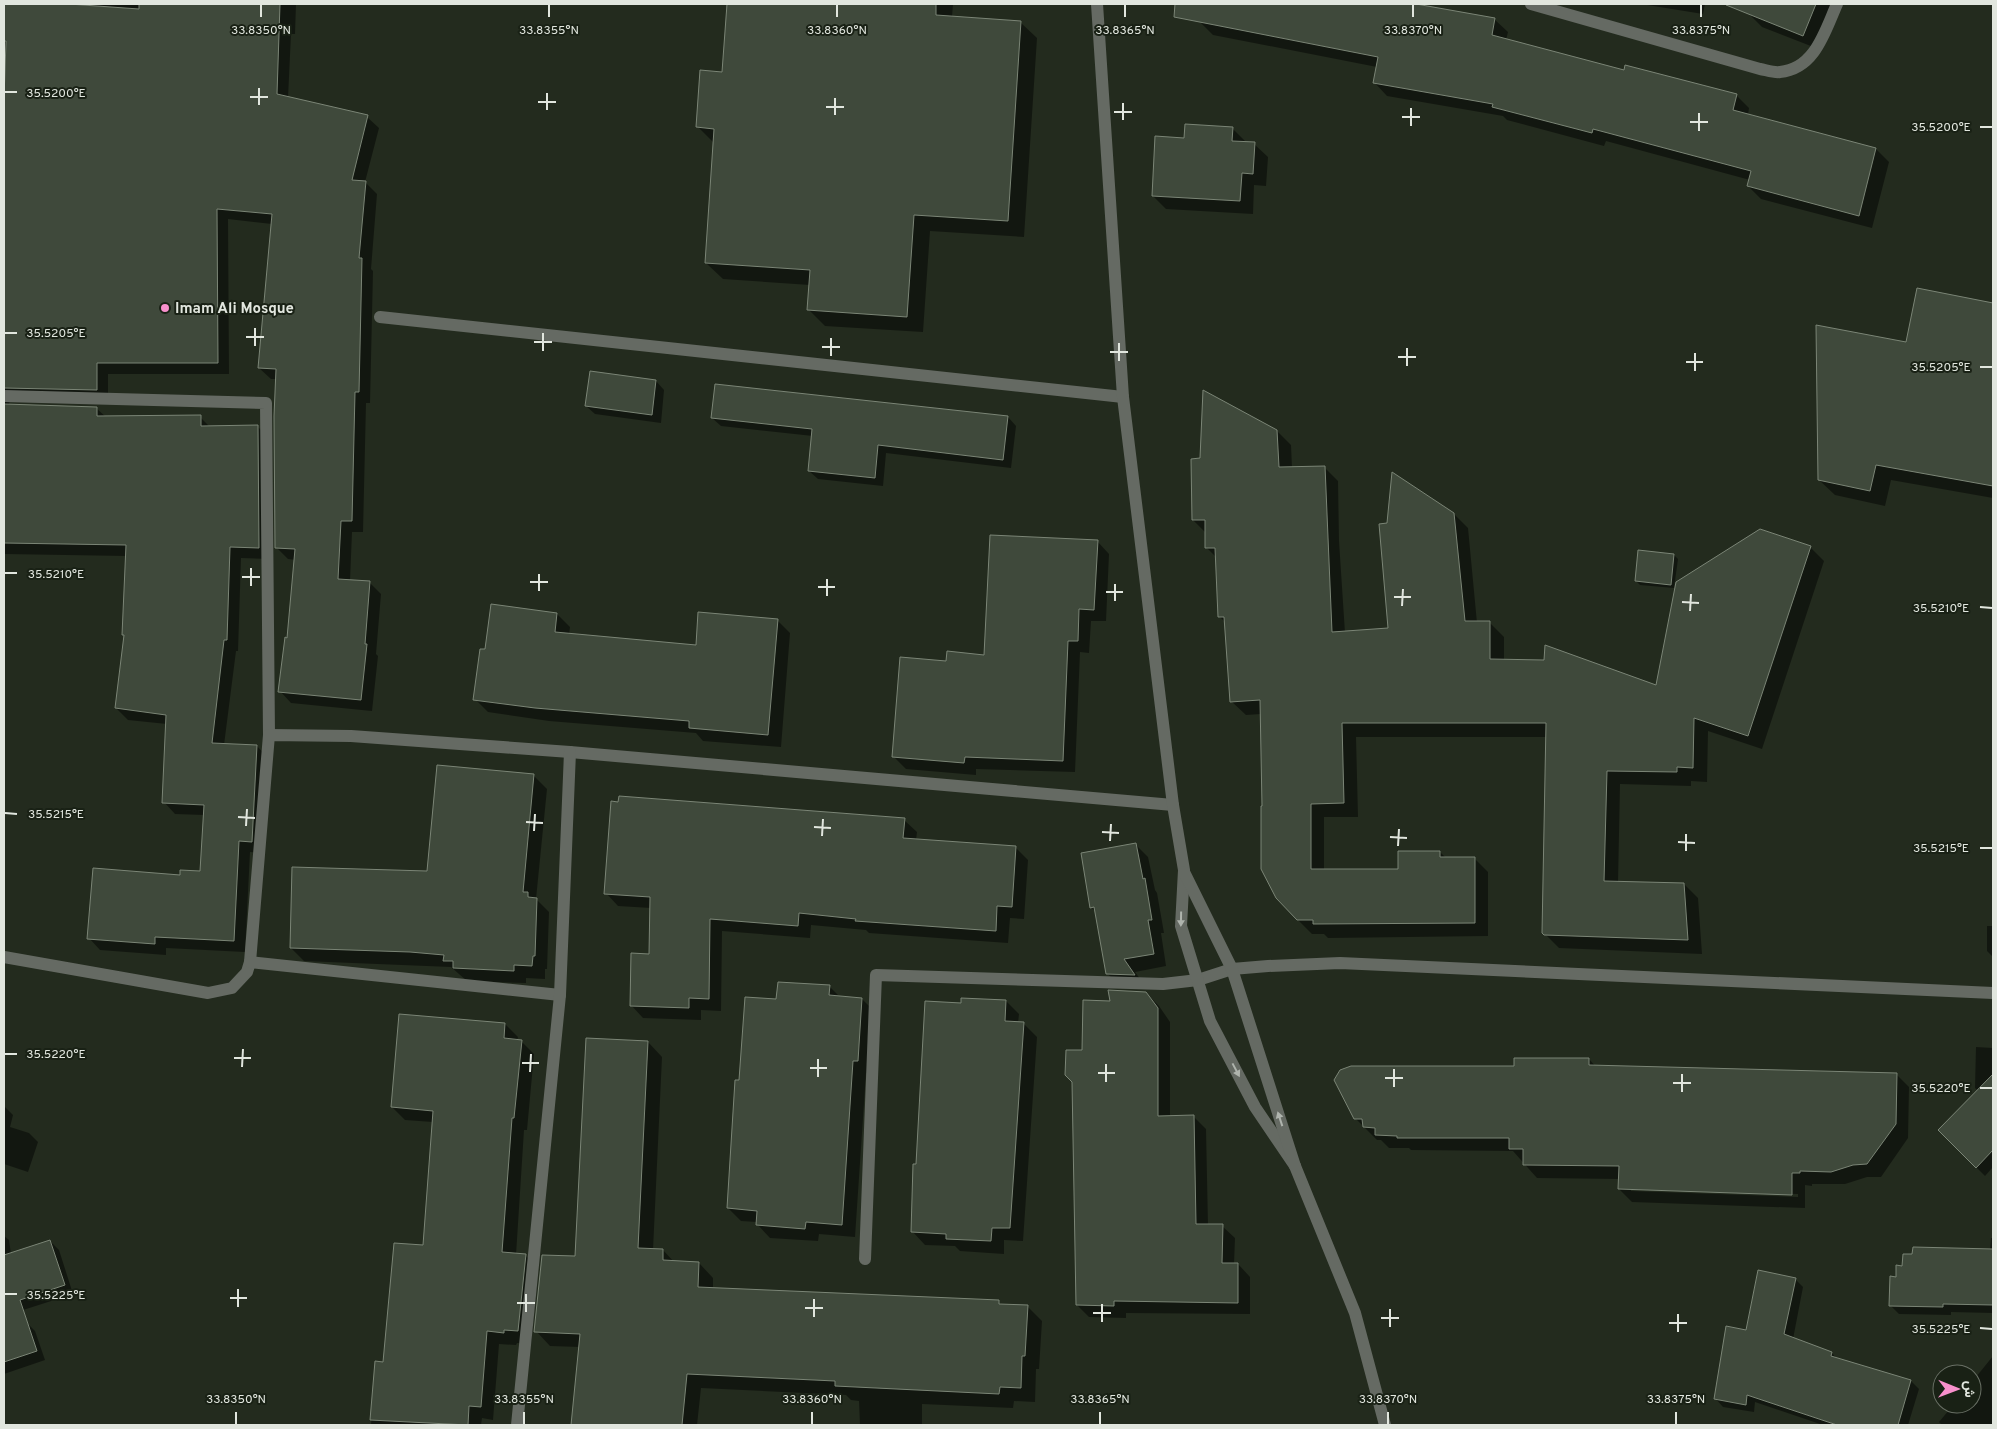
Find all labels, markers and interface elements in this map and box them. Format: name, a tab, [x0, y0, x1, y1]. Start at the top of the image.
text: 33.8350°N	[231, 23, 291, 39]
text: 33.8355°N	[519, 23, 579, 39]
text: 33.8360°N	[807, 23, 867, 39]
text: 33.8365°N	[1095, 23, 1155, 39]
text: 33.8370°N	[1384, 23, 1442, 39]
text: 33.8375°N	[1672, 23, 1730, 39]
text: 35.5200°E	[26, 86, 86, 102]
text: 35.5200°E	[1911, 120, 1971, 136]
place label: Imam Ali Mosque	[175, 300, 294, 319]
marker: Imam Ali Mosque	[159, 302, 171, 314]
text: 35.5205°E	[26, 326, 86, 342]
text: 35.5205°E	[1911, 360, 1971, 376]
text: 35.5210°E	[28, 567, 84, 583]
text: 35.5210°E	[1913, 601, 1969, 617]
text: 35.5215°E	[28, 807, 84, 823]
text: 35.5215°E	[1913, 841, 1969, 857]
one-way arrow	[1177, 911, 1185, 927]
text: 35.5220°E	[26, 1047, 86, 1063]
one-way arrow	[1232, 1063, 1240, 1078]
text: 35.5220°E	[1911, 1081, 1971, 1097]
one-way arrow	[1276, 1112, 1284, 1127]
text: 35.5225°E	[26, 1288, 86, 1304]
text: 35.5225°E	[1911, 1322, 1971, 1338]
north arrow	[1932, 1364, 1982, 1414]
text: ش	[1960, 1381, 1977, 1398]
text: 33.8350°N	[206, 1392, 266, 1408]
text: 33.8355°N	[494, 1392, 554, 1408]
text: 33.8360°N	[782, 1392, 842, 1408]
text: 33.8365°N	[1070, 1392, 1130, 1408]
text: 33.8370°N	[1359, 1392, 1417, 1408]
text: 33.8375°N	[1647, 1392, 1705, 1408]

